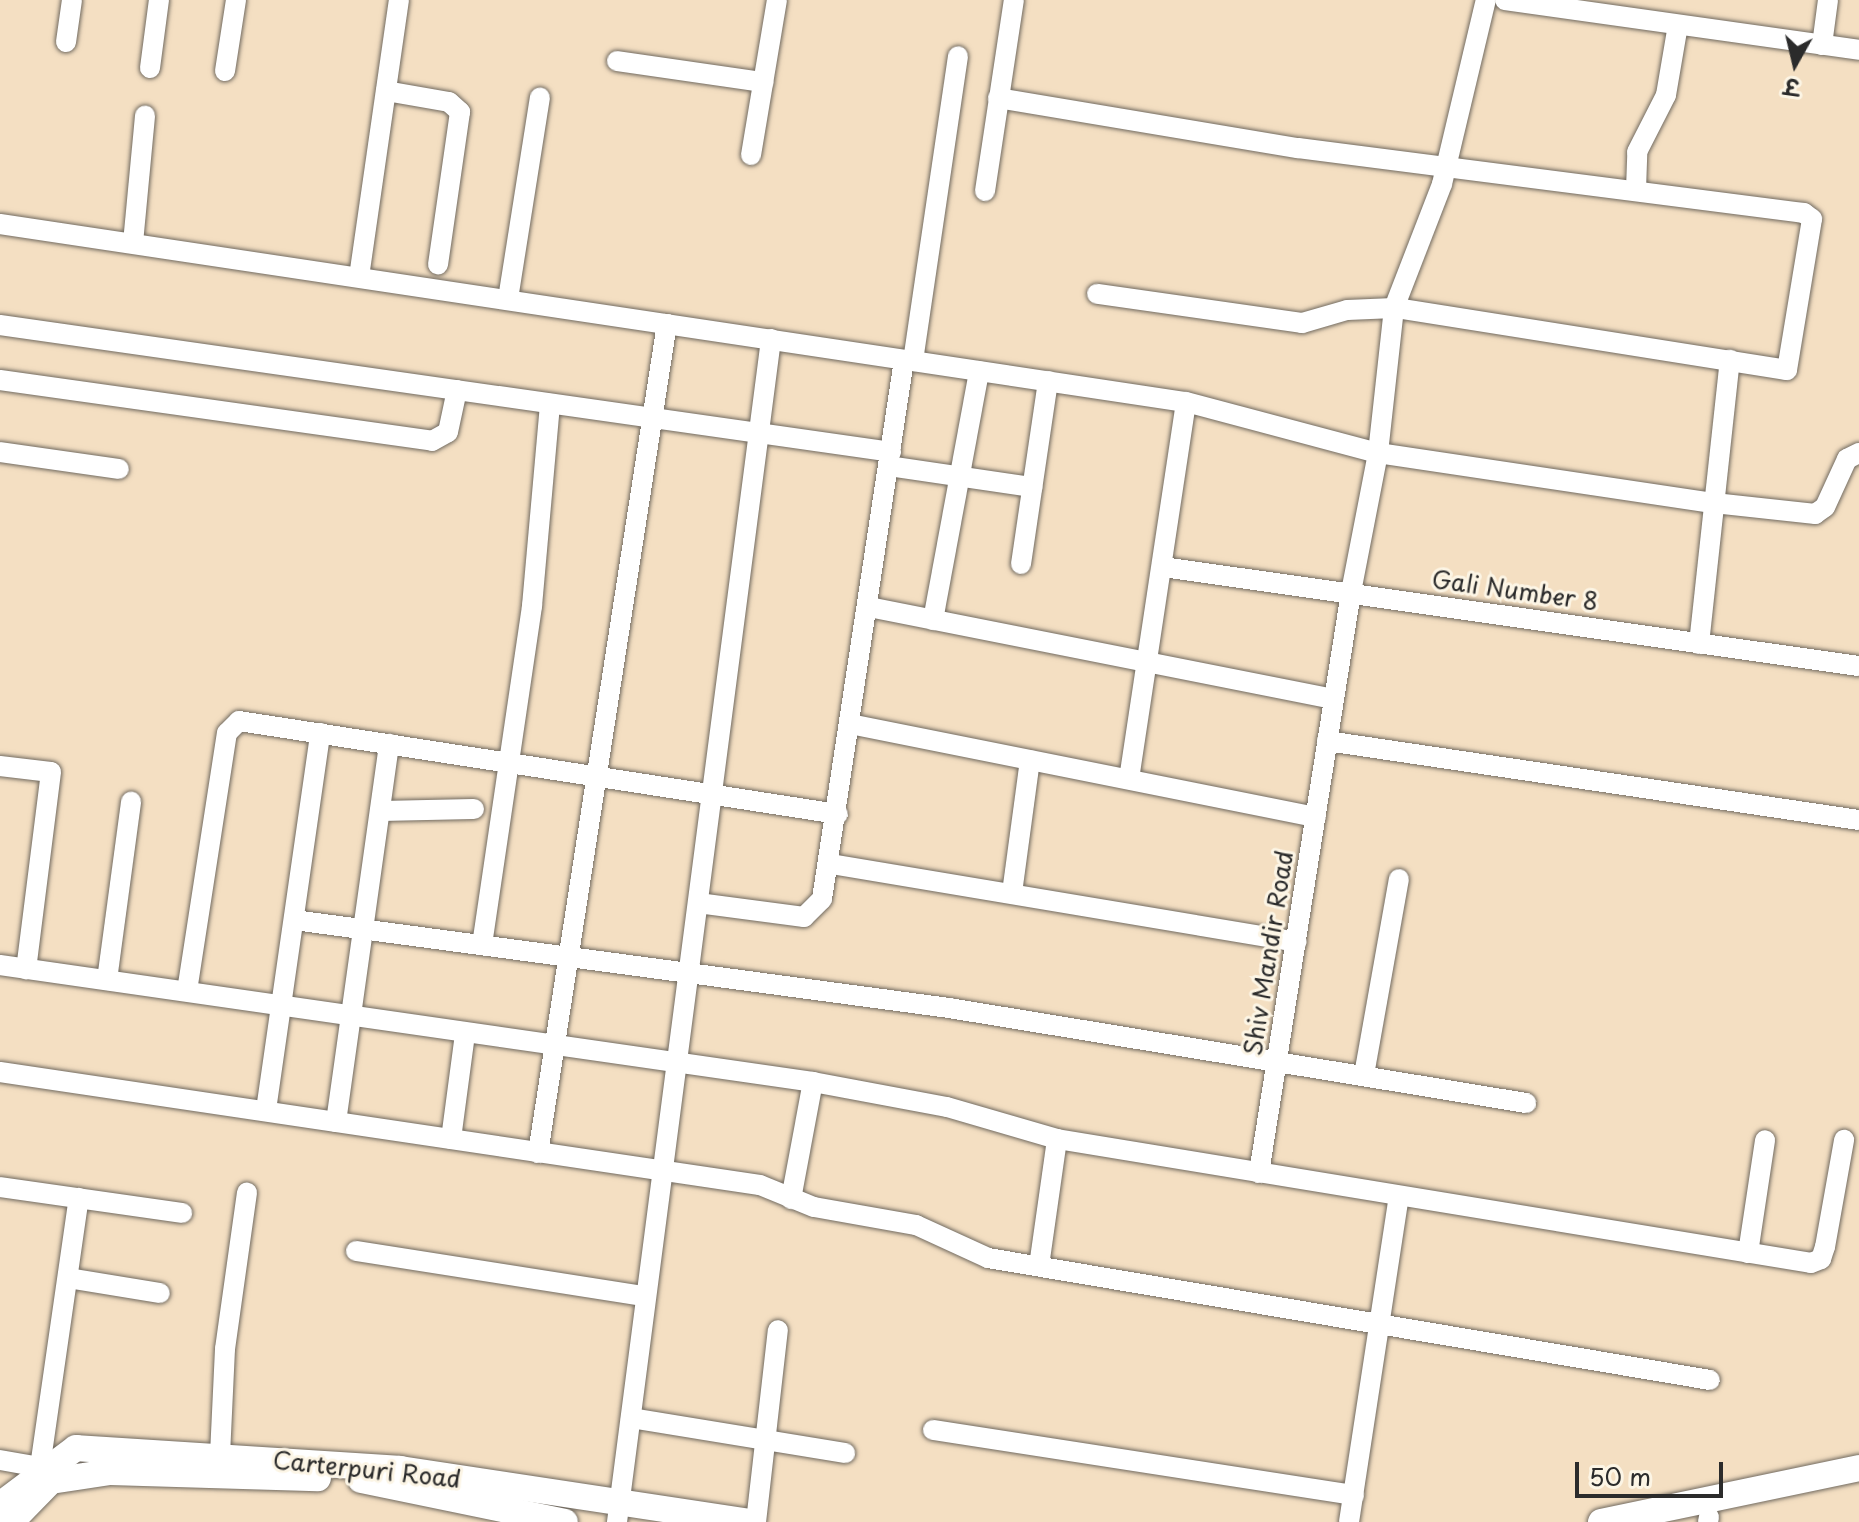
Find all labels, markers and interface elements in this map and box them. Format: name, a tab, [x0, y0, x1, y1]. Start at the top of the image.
north arrow	[1755, 24, 1835, 104]
text: उ	[1782, 71, 1801, 106]
street label: Gali Number 8	[1429, 564, 1601, 616]
street label: Shiv Mandir Road	[1238, 849, 1298, 1057]
street label: Carterpuri Road	[273, 1445, 461, 1493]
scale bar	[1579, 1446, 1727, 1496]
text: 50 m	[1589, 1458, 1651, 1494]

